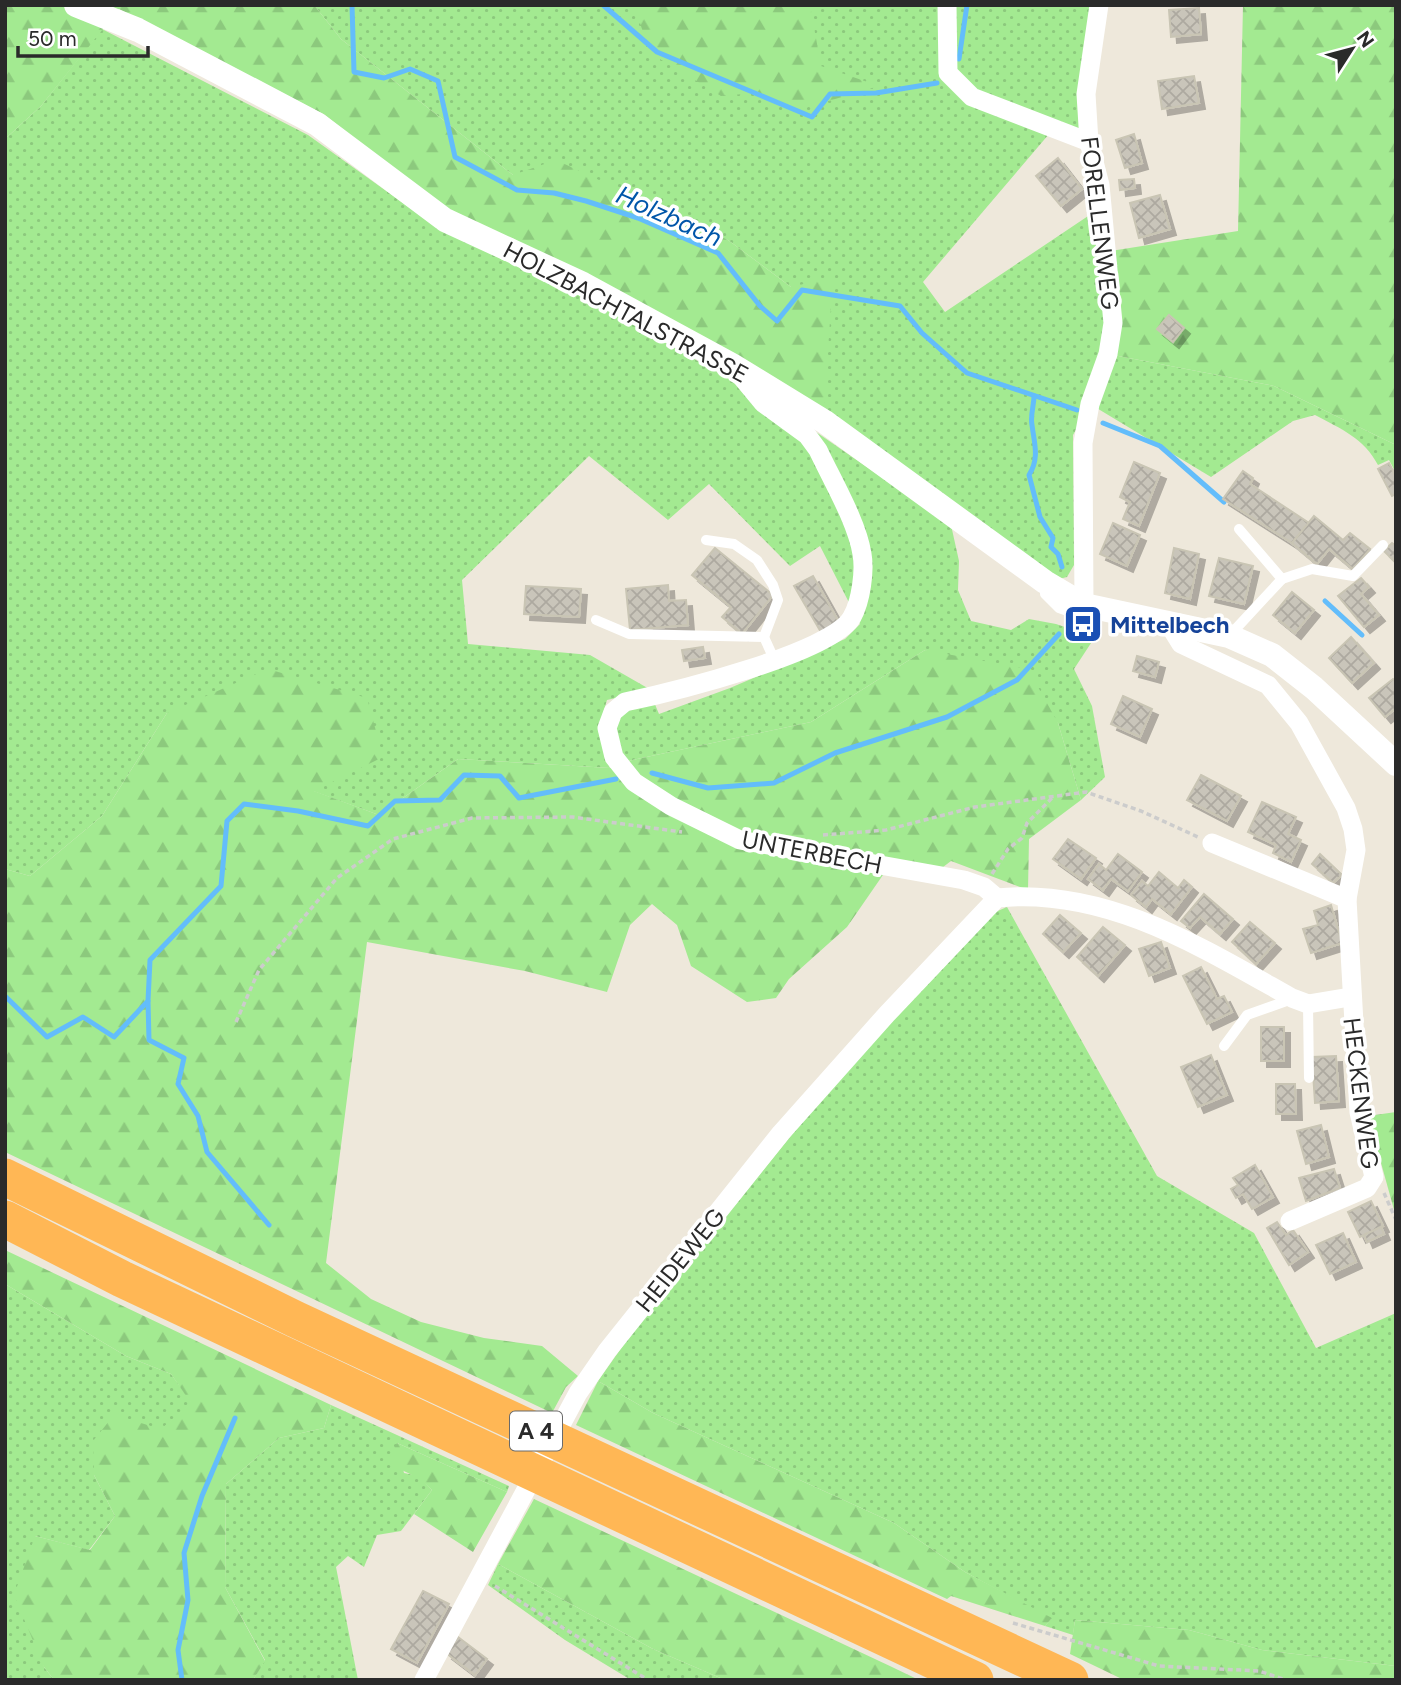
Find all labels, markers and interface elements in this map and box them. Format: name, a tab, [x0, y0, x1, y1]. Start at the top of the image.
scale bar	[18, 14, 147, 58]
north arrow	[1317, 14, 1387, 84]
text: 50 m	[28, 26, 77, 51]
text: N	[1352, 27, 1379, 52]
street label: FORELLENWEG	[1075, 135, 1125, 311]
water label: Holzbach	[611, 179, 727, 253]
street label: HOLZBACHTALSTRASSE	[498, 235, 754, 389]
bus stop icon: Mittelbech	[1062, 603, 1104, 645]
place label: Mittelbech	[1110, 610, 1230, 639]
street label: UNTERBECH	[739, 824, 885, 880]
street label: HECKENWEG	[1337, 1016, 1385, 1170]
street label: HEIDEWEG	[629, 1202, 731, 1318]
road number: A 4	[510, 1412, 562, 1450]

